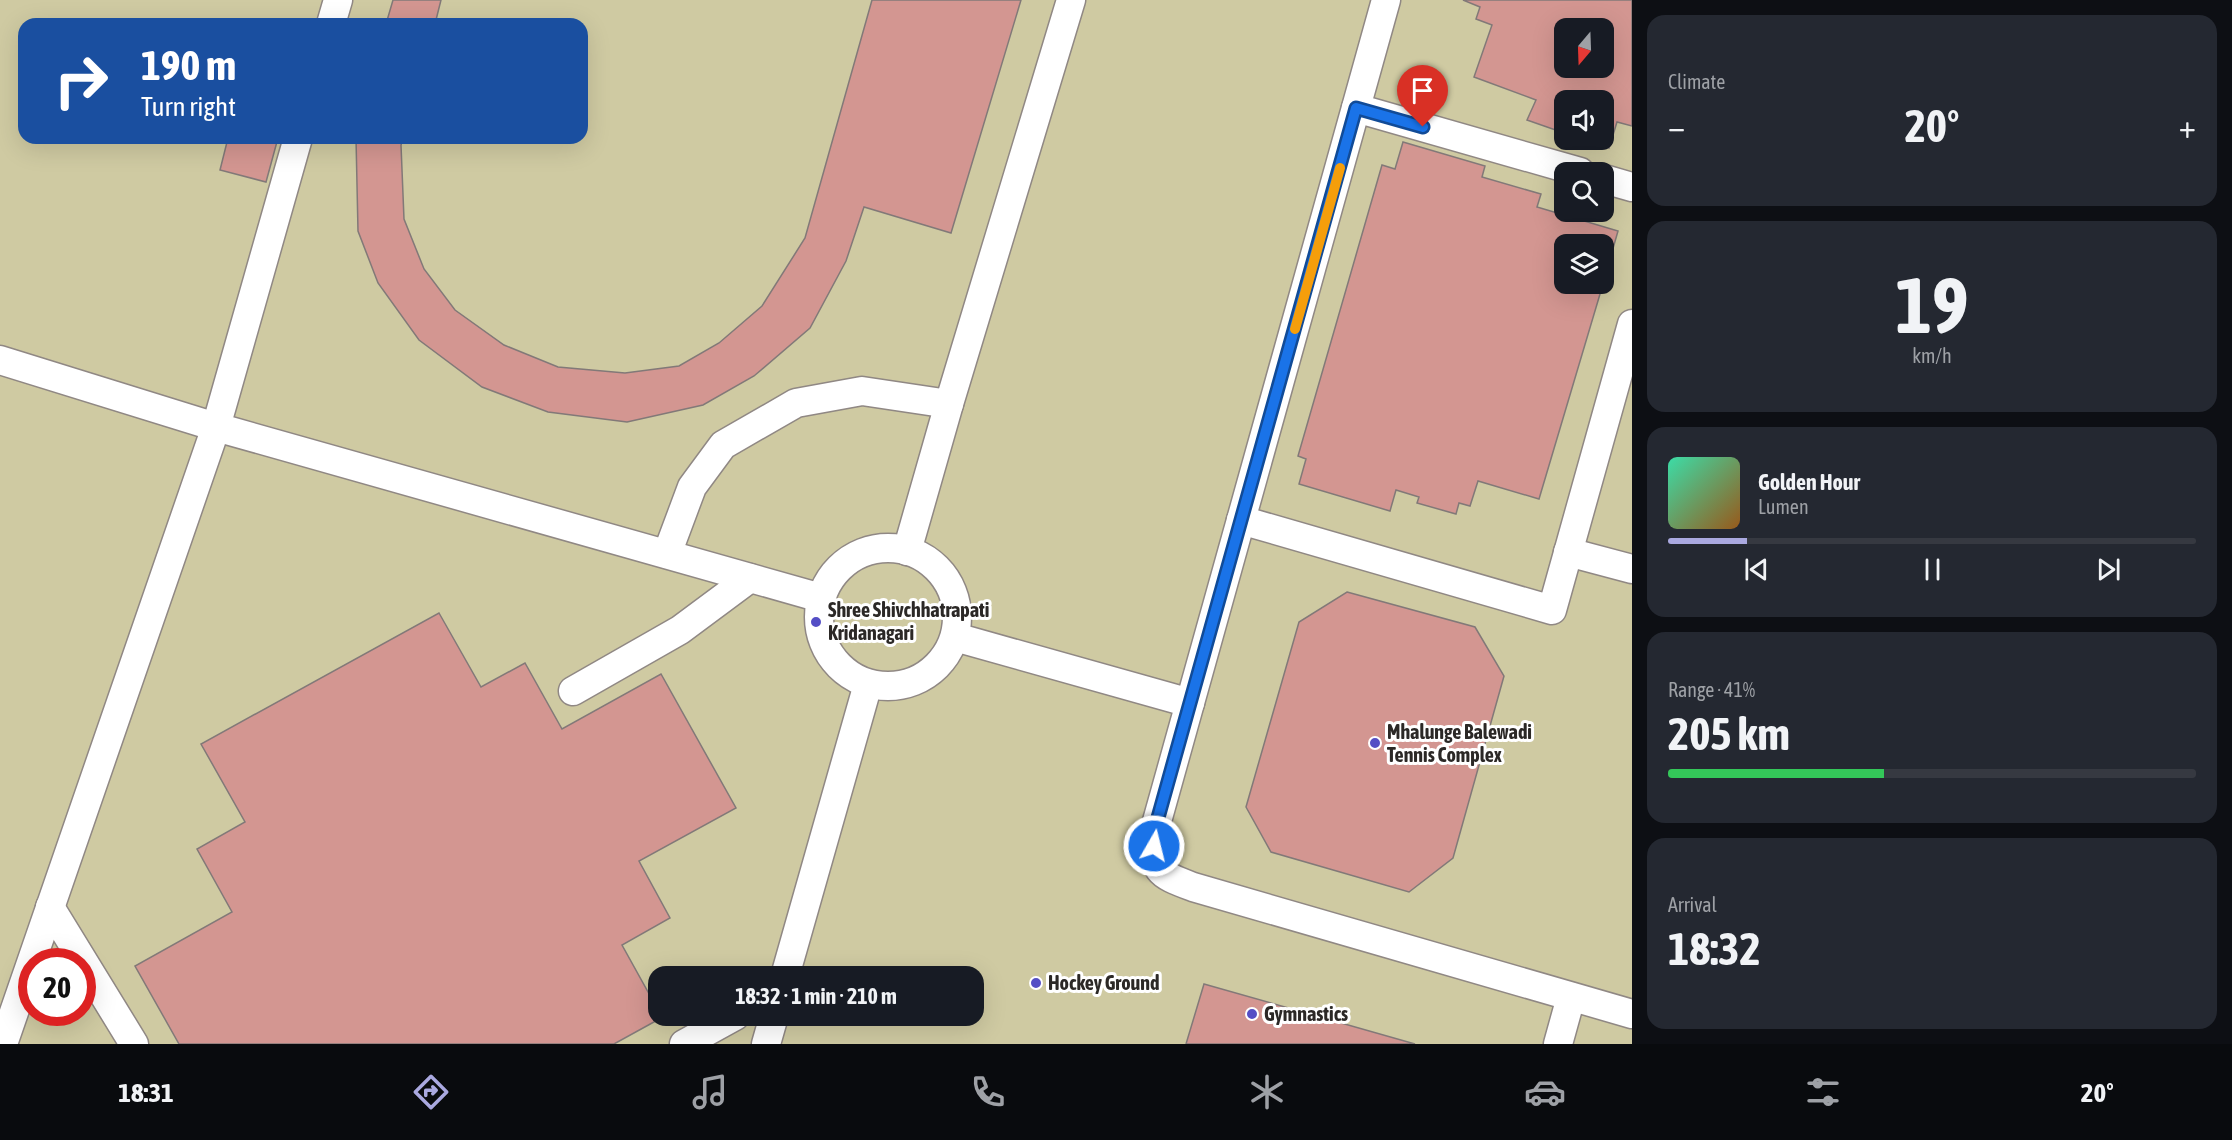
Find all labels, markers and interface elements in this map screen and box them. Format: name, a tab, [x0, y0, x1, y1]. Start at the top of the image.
north arrow	[1554, 18, 1614, 78]
map controls	[1554, 18, 1614, 294]
text: 190 m	[141, 41, 236, 89]
icon: right	[42, 42, 120, 120]
pin	[1397, 65, 1448, 127]
text: Climate	[1668, 70, 1725, 93]
icon: arrive	[1406, 74, 1439, 107]
button: sound	[1554, 90, 1614, 150]
text: Turn right	[141, 91, 236, 122]
text: 20°	[1905, 100, 1959, 152]
text: −	[1668, 107, 1685, 145]
text: +	[2179, 107, 2196, 145]
button: search	[1554, 162, 1614, 222]
button: layers	[1554, 234, 1614, 294]
text: 19	[1895, 260, 1969, 350]
text: km/h	[1912, 344, 1952, 367]
text: Golden Hour	[1758, 469, 1860, 495]
text: Lumen	[1758, 495, 1809, 518]
icon: previous	[1740, 553, 1773, 586]
icon: pause	[1916, 553, 1949, 586]
icon: next	[2092, 553, 2125, 586]
place label: Shree Shivchhatrapati Kridanagari	[828, 598, 989, 644]
marker: Shree Shivchhatrapati Kridanagari	[809, 615, 823, 629]
text: Range · 41%	[1668, 678, 1755, 701]
text: 205 km	[1668, 708, 1790, 760]
place label: Mhalunge Balewadi Tennis Complex	[1387, 720, 1532, 766]
marker: Mhalunge Balewadi Tennis Complex	[1368, 736, 1382, 750]
position arrow	[1122, 814, 1186, 878]
text: Arrival	[1668, 893, 1717, 916]
text: 18:32	[1668, 923, 1761, 975]
speed limit sign: 20	[18, 948, 96, 1026]
place label: Hockey Ground	[1048, 971, 1159, 994]
marker: Hockey Ground	[1029, 976, 1043, 990]
text: 18:32 · 1 min · 210 m	[735, 983, 897, 1009]
place label: Gymnastics	[1264, 1002, 1348, 1025]
marker: Gymnastics	[1245, 1007, 1259, 1021]
icon: directions	[410, 1071, 452, 1113]
icon: music	[689, 1071, 731, 1113]
icon: phone	[967, 1071, 1009, 1113]
icon: climate	[1246, 1071, 1288, 1113]
icon: car	[1524, 1071, 1566, 1113]
icon: filters	[1802, 1071, 1844, 1113]
text: 18:31	[118, 1077, 174, 1108]
text: 20°	[2081, 1077, 2114, 1108]

